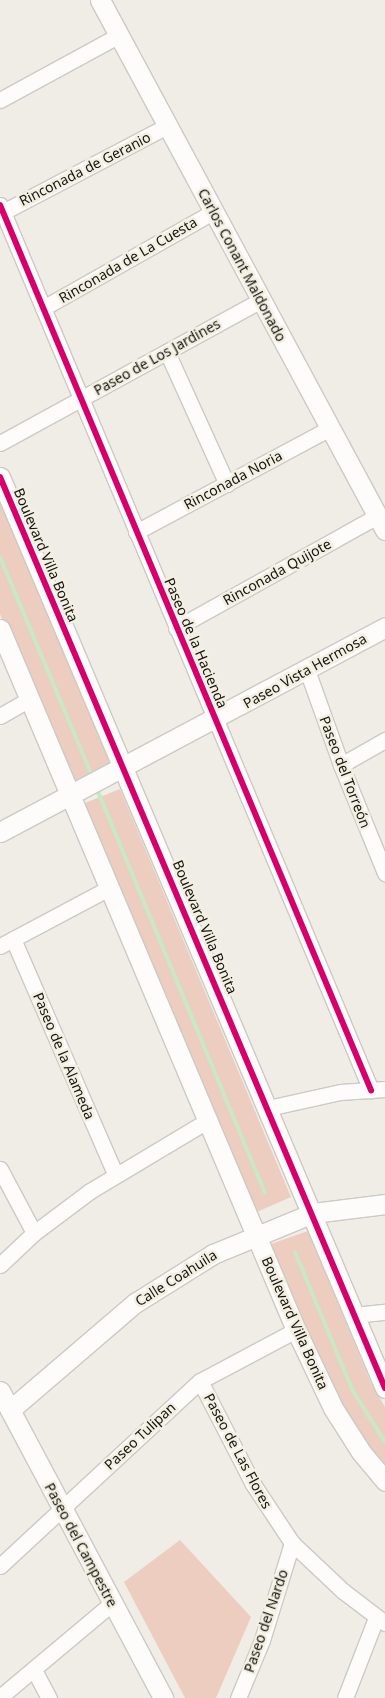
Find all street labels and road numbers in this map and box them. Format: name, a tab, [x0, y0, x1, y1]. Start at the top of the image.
street label: Rinconada de Geranio	[17, 129, 153, 209]
street label: Carlos Conant Maldonado	[194, 186, 290, 344]
street label: Rinconada de La Cuesta	[56, 214, 200, 306]
street label: Paseo de Los Jardines	[91, 315, 223, 399]
street label: Rinconada Noria	[181, 447, 285, 513]
street label: Boulevard Villa Bonita	[10, 486, 82, 624]
street label: Rinconada Quijote	[220, 535, 334, 609]
street label: Paseo de la Hacienda	[161, 575, 231, 711]
street label: Paseo Vista Hermosa	[240, 630, 370, 712]
street label: Paseo del Torreón	[316, 714, 374, 830]
street label: Boulevard Villa Bonita	[169, 858, 241, 996]
street label: Paseo de la Alameda	[30, 990, 98, 1122]
street label: Calle Coahuila	[132, 1246, 220, 1310]
street label: Boulevard Villa Bonita	[258, 1254, 332, 1392]
street label: Paseo de Las Flores	[200, 1390, 276, 1512]
street label: Paseo Tulipan	[101, 1399, 179, 1473]
street label: Paseo del Campestre	[41, 1480, 121, 1610]
street label: Paseo del Nardo	[240, 1567, 292, 1675]

